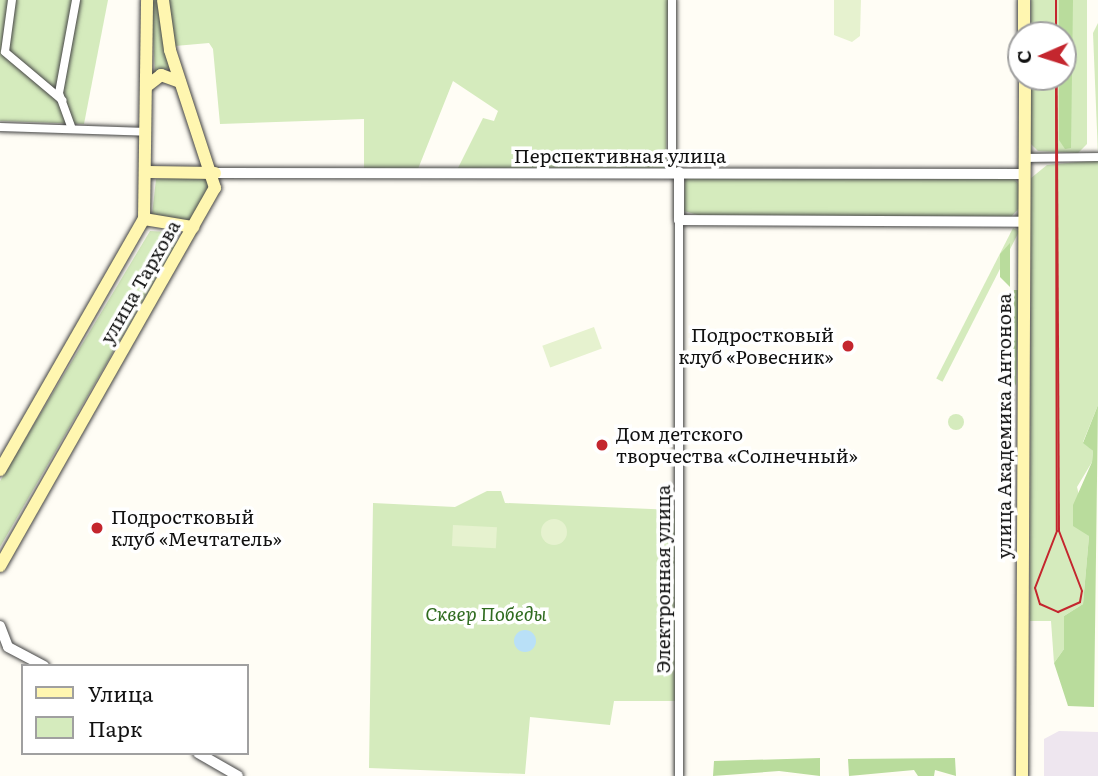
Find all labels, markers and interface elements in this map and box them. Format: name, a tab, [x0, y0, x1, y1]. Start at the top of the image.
north arrow	[1007, 21, 1077, 91]
text: С	[1009, 50, 1037, 64]
street label: Перспективная улица	[514, 145, 726, 167]
street label: улица Тархова	[95, 216, 185, 348]
street label: улица Академика Антонова	[993, 293, 1015, 559]
place label: Подростковый клуб «Ровесник»	[678, 324, 834, 368]
marker: Подростковый клуб «Ровесник»	[840, 338, 856, 354]
place label: Дом детского творчества «Солнечный»	[616, 423, 858, 467]
marker: Дом детского творчества «Солнечный»	[594, 437, 610, 453]
street label: Электронная улица	[652, 485, 674, 673]
place label: Подростковый клуб «Мечтатель»	[111, 506, 282, 550]
marker: Подростковый клуб «Мечтатель»	[89, 520, 105, 536]
park label: Сквер Победы	[425, 603, 547, 625]
legend	[21, 664, 248, 755]
text: Улица	[88, 677, 153, 708]
text: Парк	[88, 712, 142, 743]

